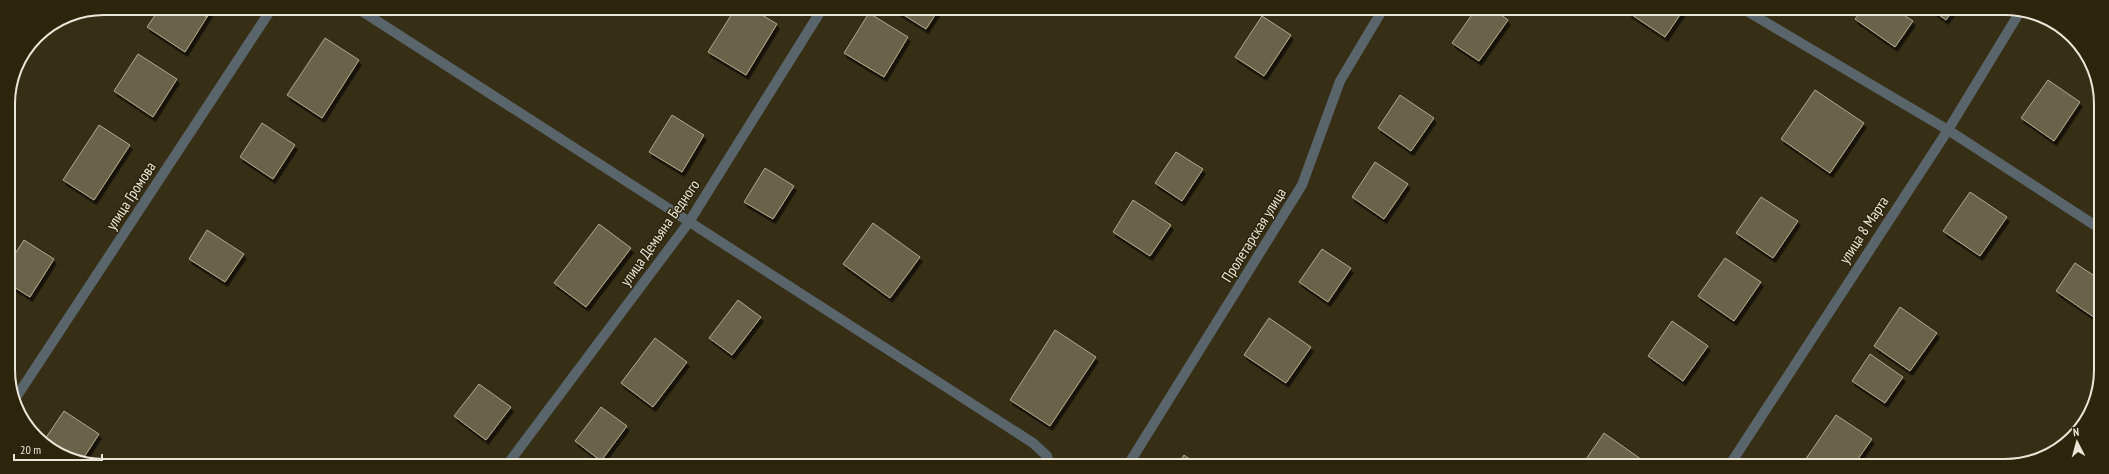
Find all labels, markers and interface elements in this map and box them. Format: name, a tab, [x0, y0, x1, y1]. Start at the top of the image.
street label: улица Громова	[102, 158, 160, 233]
street label: улица Демьяна Бедного	[616, 176, 703, 290]
street label: Пролетарская улица	[1217, 184, 1290, 285]
street label: улица 8 Марта	[1835, 192, 1892, 267]
north arrow	[2057, 422, 2097, 462]
text: N	[2072, 425, 2080, 439]
scale bar	[14, 436, 102, 462]
text: 20 m	[20, 442, 41, 457]

